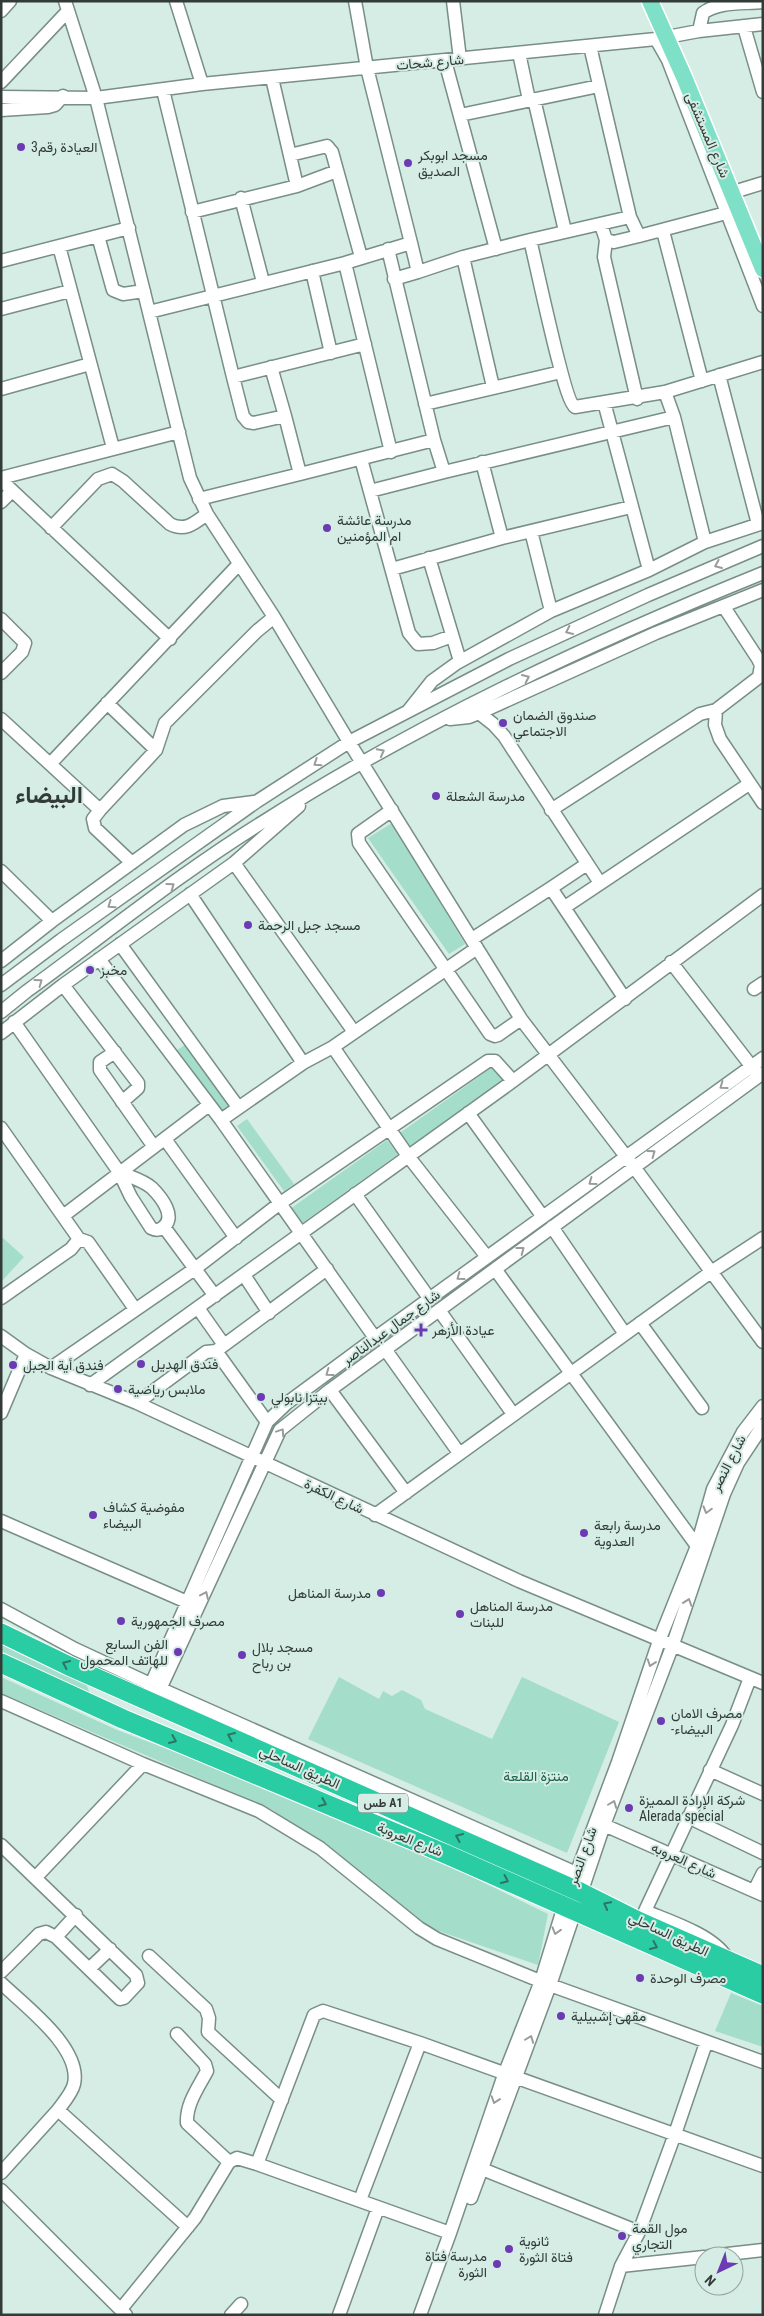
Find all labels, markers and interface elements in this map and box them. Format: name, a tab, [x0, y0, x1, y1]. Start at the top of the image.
street label: شارع شحات	[395, 51, 465, 76]
street label: شارع المستشفى	[680, 90, 733, 181]
place label: 3العيادة رقم	[31, 139, 98, 156]
marker: 3العيادة رقم	[15, 141, 27, 153]
place label: مسجد ابوبكر الصديق	[417, 147, 488, 180]
marker: مسجد ابوبكر الصديق	[402, 157, 414, 169]
place label: مدرسة عائشة ام المؤمنين	[337, 512, 411, 545]
marker: مدرسة عائشة ام المؤمنين	[321, 522, 333, 534]
one-way arrow	[714, 558, 723, 569]
one-way arrow	[565, 625, 574, 635]
one-way arrow	[520, 674, 529, 684]
place label: صندوق الضمان الاجتماعي	[513, 707, 597, 743]
marker: صندوق الضمان الاجتماعي	[497, 717, 509, 729]
one-way arrow	[376, 748, 385, 758]
one-way arrow	[313, 757, 323, 766]
district label: البيضاء	[15, 781, 83, 809]
place label: مدرسة الشعلة	[446, 788, 525, 805]
marker: مدرسة الشعلة	[430, 790, 442, 802]
one-way arrow	[165, 883, 175, 892]
one-way arrow	[108, 899, 117, 907]
place label: مسجد جبل الرحمة	[258, 917, 361, 934]
marker: مسجد جبل الرحمة	[242, 919, 254, 931]
place label: مخبز	[99, 962, 127, 979]
marker: مخبز	[84, 964, 96, 976]
one-way arrow	[33, 979, 43, 988]
one-way arrow	[719, 1080, 729, 1089]
one-way arrow	[646, 1150, 656, 1159]
one-way arrow	[589, 1176, 598, 1184]
one-way arrow	[515, 1247, 524, 1255]
one-way arrow	[456, 1271, 466, 1280]
street label: شارع جمال عبدالناصر	[338, 1286, 445, 1371]
place label: عيادة الأزهر	[431, 1322, 495, 1339]
marker: عيادة الأزهر	[414, 1323, 428, 1337]
place label: فندق الهديل	[151, 1356, 218, 1373]
place label: فندق أية الجبل	[23, 1357, 104, 1374]
marker: فندق الهديل	[135, 1358, 147, 1370]
marker: فندق أية الجبل	[7, 1359, 19, 1371]
one-way arrow	[326, 1367, 335, 1375]
place label: ملابس رياضية	[128, 1381, 205, 1398]
marker: ملابس رياضية	[112, 1383, 124, 1395]
place label: بيتزا نابولي	[271, 1389, 328, 1409]
marker: بيتزا نابولي	[255, 1391, 267, 1403]
one-way arrow	[275, 1428, 284, 1438]
street label: شارع النصر	[707, 1432, 752, 1496]
street label: شارع الكفرة	[301, 1475, 366, 1519]
place label: مفوضية كشاف البيضاء	[103, 1499, 185, 1532]
one-way arrow	[703, 1506, 713, 1514]
marker: مفوضية كشاف البيضاء	[87, 1509, 99, 1521]
place label: مدرسة رابعة العدوية	[594, 1517, 661, 1550]
marker: مدرسة رابعة العدوية	[578, 1527, 590, 1539]
place label: مدرسة المناهل	[288, 1585, 371, 1602]
marker: مدرسة المناهل	[375, 1587, 387, 1599]
one-way arrow	[199, 1591, 209, 1600]
place label: مدرسة المناهل للبنات	[470, 1598, 553, 1631]
one-way arrow	[682, 1598, 692, 1607]
marker: مدرسة المناهل للبنات	[454, 1608, 466, 1620]
place label: مصرف الجمهورية	[131, 1613, 225, 1630]
marker: مصرف الجمهورية	[115, 1615, 127, 1627]
place label: الفن السابع للهاتف المحمول	[80, 1636, 168, 1670]
place label: مسجد بلال بن رباح	[252, 1639, 313, 1674]
marker: الفن السابع للهاتف المحمول	[172, 1646, 184, 1658]
marker: مسجد بلال بن رباح	[236, 1649, 248, 1661]
one-way arrow	[647, 1658, 657, 1666]
one-way arrow	[62, 1660, 71, 1670]
place label: مصرف الامان -البيضاء	[671, 1705, 742, 1738]
marker: مصرف الامان -البيضاء	[655, 1715, 667, 1727]
one-way arrow	[227, 1732, 236, 1742]
one-way arrow	[168, 1734, 177, 1745]
street label: الطريق الساحلي	[256, 1742, 343, 1795]
park label: منتزة القلعة	[503, 1768, 569, 1785]
place label: شركة الإرادة المميزة Alerada special	[639, 1792, 745, 1824]
road number: طس A1	[358, 1794, 408, 1812]
one-way arrow	[318, 1797, 327, 1808]
one-way arrow	[607, 1800, 617, 1808]
marker: شركة الإرادة المميزة Alerada special	[623, 1802, 635, 1814]
street label: شارع العروبة	[374, 1819, 445, 1862]
street label: شارع النصر	[564, 1825, 603, 1889]
one-way arrow	[455, 1833, 464, 1844]
street label: شارع العروبه	[648, 1839, 719, 1884]
one-way arrow	[500, 1874, 509, 1885]
one-way arrow	[603, 1901, 612, 1911]
street label: الطريق الساحلي	[625, 1909, 711, 1963]
one-way arrow	[552, 1927, 562, 1935]
one-way arrow	[649, 1939, 658, 1950]
place label: مصرف الوحدة	[650, 1970, 726, 1987]
marker: مصرف الوحدة	[634, 1972, 646, 1984]
place label: مقهى إشبيلية	[571, 2008, 646, 2026]
marker: مقهى إشبيلية	[555, 2010, 567, 2022]
one-way arrow	[524, 2035, 534, 2044]
one-way arrow	[491, 2096, 501, 2104]
place label: مول القمة التجاري	[632, 2220, 687, 2256]
marker: مول القمة التجاري	[616, 2230, 628, 2242]
place label: ثانوية فتاة الثورة	[519, 2233, 573, 2266]
marker: ثانوية فتاة الثورة	[503, 2243, 515, 2255]
north arrow	[694, 2246, 744, 2296]
place label: مدرسة فتاة الثورة	[425, 2248, 487, 2281]
marker: مدرسة فتاة الثورة	[491, 2258, 503, 2270]
text: N	[702, 2272, 719, 2289]

